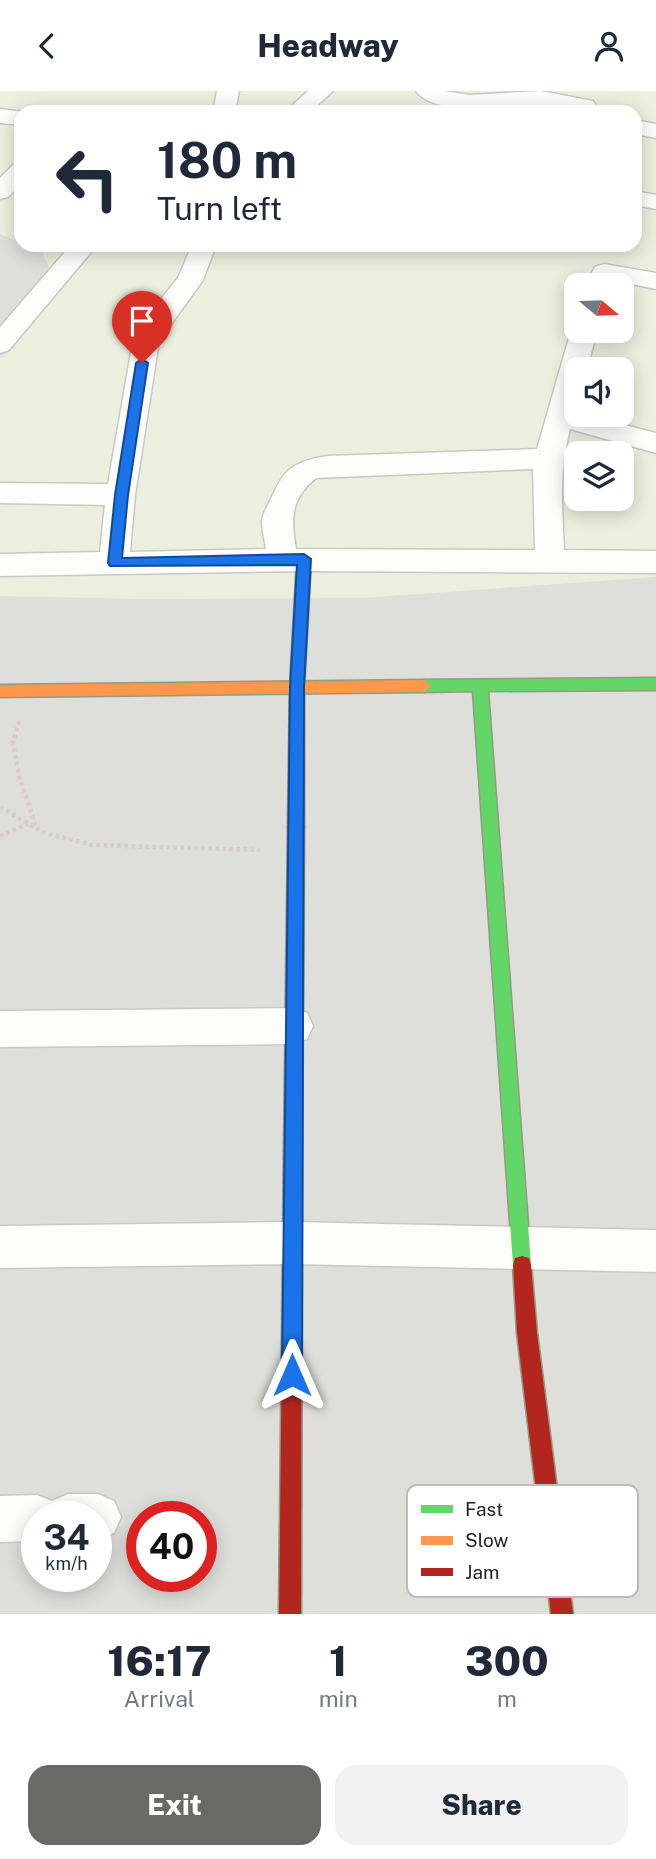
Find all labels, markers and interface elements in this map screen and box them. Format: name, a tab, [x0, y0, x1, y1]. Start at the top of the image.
icon: back	[28, 27, 66, 65]
text: Headway	[257, 27, 399, 64]
icon: person	[590, 27, 628, 65]
text: 180 m	[157, 131, 297, 189]
icon: left	[42, 133, 133, 224]
text: Turn left	[157, 190, 282, 227]
north arrow	[564, 273, 634, 343]
map controls	[564, 273, 634, 511]
pin	[112, 291, 172, 363]
icon: arrive	[123, 302, 161, 340]
button: sound	[564, 357, 634, 427]
button: layers	[564, 441, 634, 511]
position arrow	[255, 1338, 329, 1412]
legend	[407, 1485, 638, 1597]
text: Fast	[465, 1498, 503, 1520]
speed limit sign: 40	[126, 1501, 217, 1592]
text: 34	[43, 1517, 90, 1558]
text: Slow	[465, 1529, 509, 1551]
text: km/h	[45, 1553, 88, 1574]
text: Jam	[465, 1561, 499, 1583]
text: 16:17	[107, 1636, 211, 1685]
text: 1	[329, 1636, 347, 1685]
text: 300	[465, 1636, 549, 1685]
text: Arrival	[124, 1685, 195, 1712]
text: min	[319, 1685, 358, 1712]
text: m	[497, 1685, 517, 1712]
button: Exit	[28, 1765, 321, 1845]
button: Share	[335, 1765, 628, 1845]

